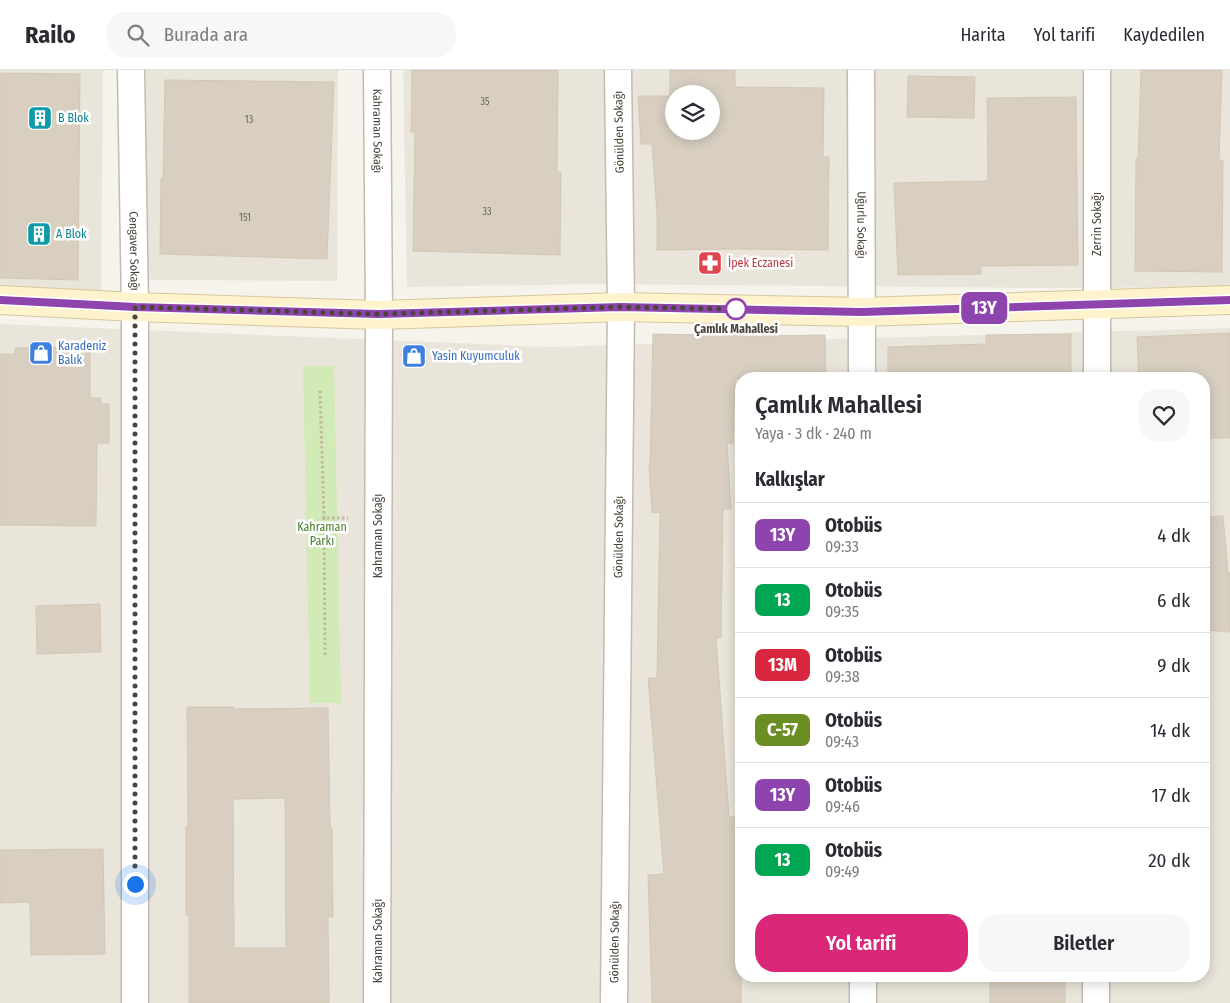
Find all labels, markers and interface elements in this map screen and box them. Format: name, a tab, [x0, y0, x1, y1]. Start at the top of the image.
search box	[106, 12, 456, 57]
text: Railo	[25, 21, 76, 49]
icon: search	[124, 21, 152, 49]
text: Burada ara	[164, 23, 248, 46]
text: Harita	[960, 24, 1006, 46]
text: Yol tarifi	[1034, 24, 1095, 46]
text: Kaydedilen	[1123, 24, 1205, 46]
map controls	[665, 85, 720, 140]
button: layers	[665, 85, 720, 140]
street label: Kahraman Sokağı	[370, 89, 385, 173]
street label: Gönülden Sokağı	[611, 91, 627, 173]
house number: 35	[480, 96, 490, 108]
building icon: B Blok	[27, 105, 53, 131]
place label: B Blok	[58, 111, 89, 125]
house number: 13	[245, 114, 254, 126]
street label: Uğurlu Sokağı	[854, 191, 869, 259]
street label: Zerrin Sokağı	[1090, 192, 1104, 256]
house number: 33	[482, 206, 492, 218]
street label: Cengaver Sokağı	[126, 211, 142, 291]
house number: 151	[239, 212, 251, 224]
building icon: A Blok	[26, 221, 52, 247]
place label: A Blok	[56, 227, 87, 241]
pharmacy icon: İpek Eczanesi	[697, 250, 723, 276]
place label: İpek Eczanesi	[728, 255, 793, 270]
line badge: 13Y	[955, 292, 1013, 324]
text: 13Y	[971, 297, 997, 319]
marker: Çamlık Mahallesi	[725, 298, 747, 320]
place label: Çamlık Mahallesi	[694, 322, 778, 337]
place label: Karadeniz Balık	[58, 339, 107, 367]
shop icon: Karadeniz Balık	[28, 340, 54, 366]
shop icon: Yasin Kuyumculuk	[401, 343, 427, 369]
place label: Yasin Kuyumculuk	[432, 349, 520, 363]
button: heart	[1138, 389, 1190, 441]
text: Çamlık Mahallesi	[755, 391, 922, 419]
text: Yaya · 3 dk · 240 m	[755, 424, 872, 443]
text: Kalkışlar	[755, 468, 825, 491]
street label: Kahraman Sokağı	[371, 494, 385, 578]
street label: Gönülden Sokağı	[611, 496, 626, 578]
text: Otobüs	[825, 514, 882, 537]
park label: Kahraman Parkı	[297, 520, 347, 548]
text: 13Y	[770, 524, 795, 546]
text: 4 dk	[1157, 524, 1190, 547]
text: 09:33	[825, 537, 859, 556]
text: Otobüs	[825, 579, 882, 602]
text: 13	[774, 589, 791, 611]
text: 6 dk	[1157, 589, 1190, 612]
text: 09:35	[825, 602, 859, 621]
text: Otobüs	[825, 644, 882, 667]
text: 13M	[768, 654, 797, 676]
text: 9 dk	[1157, 654, 1190, 677]
text: 09:38	[825, 667, 860, 686]
text: Otobüs	[825, 709, 882, 732]
text: C-57	[767, 719, 798, 741]
text: 14 dk	[1150, 719, 1190, 742]
text: 09:43	[825, 732, 859, 751]
text: Otobüs	[825, 774, 882, 797]
text: 13Y	[770, 784, 795, 806]
text: 17 dk	[1151, 784, 1190, 807]
text: 09:46	[825, 797, 860, 816]
text: Otobüs	[825, 839, 882, 862]
text: 13	[774, 849, 791, 871]
text: 20 dk	[1148, 849, 1190, 872]
text: 09:49	[825, 862, 860, 881]
your location	[123, 872, 148, 897]
street label: Kahraman Sokağı	[371, 899, 385, 983]
street label: Gönülden Sokağı	[607, 901, 622, 983]
button: Yol tarifi	[755, 914, 968, 972]
button: Biletler	[978, 914, 1190, 972]

